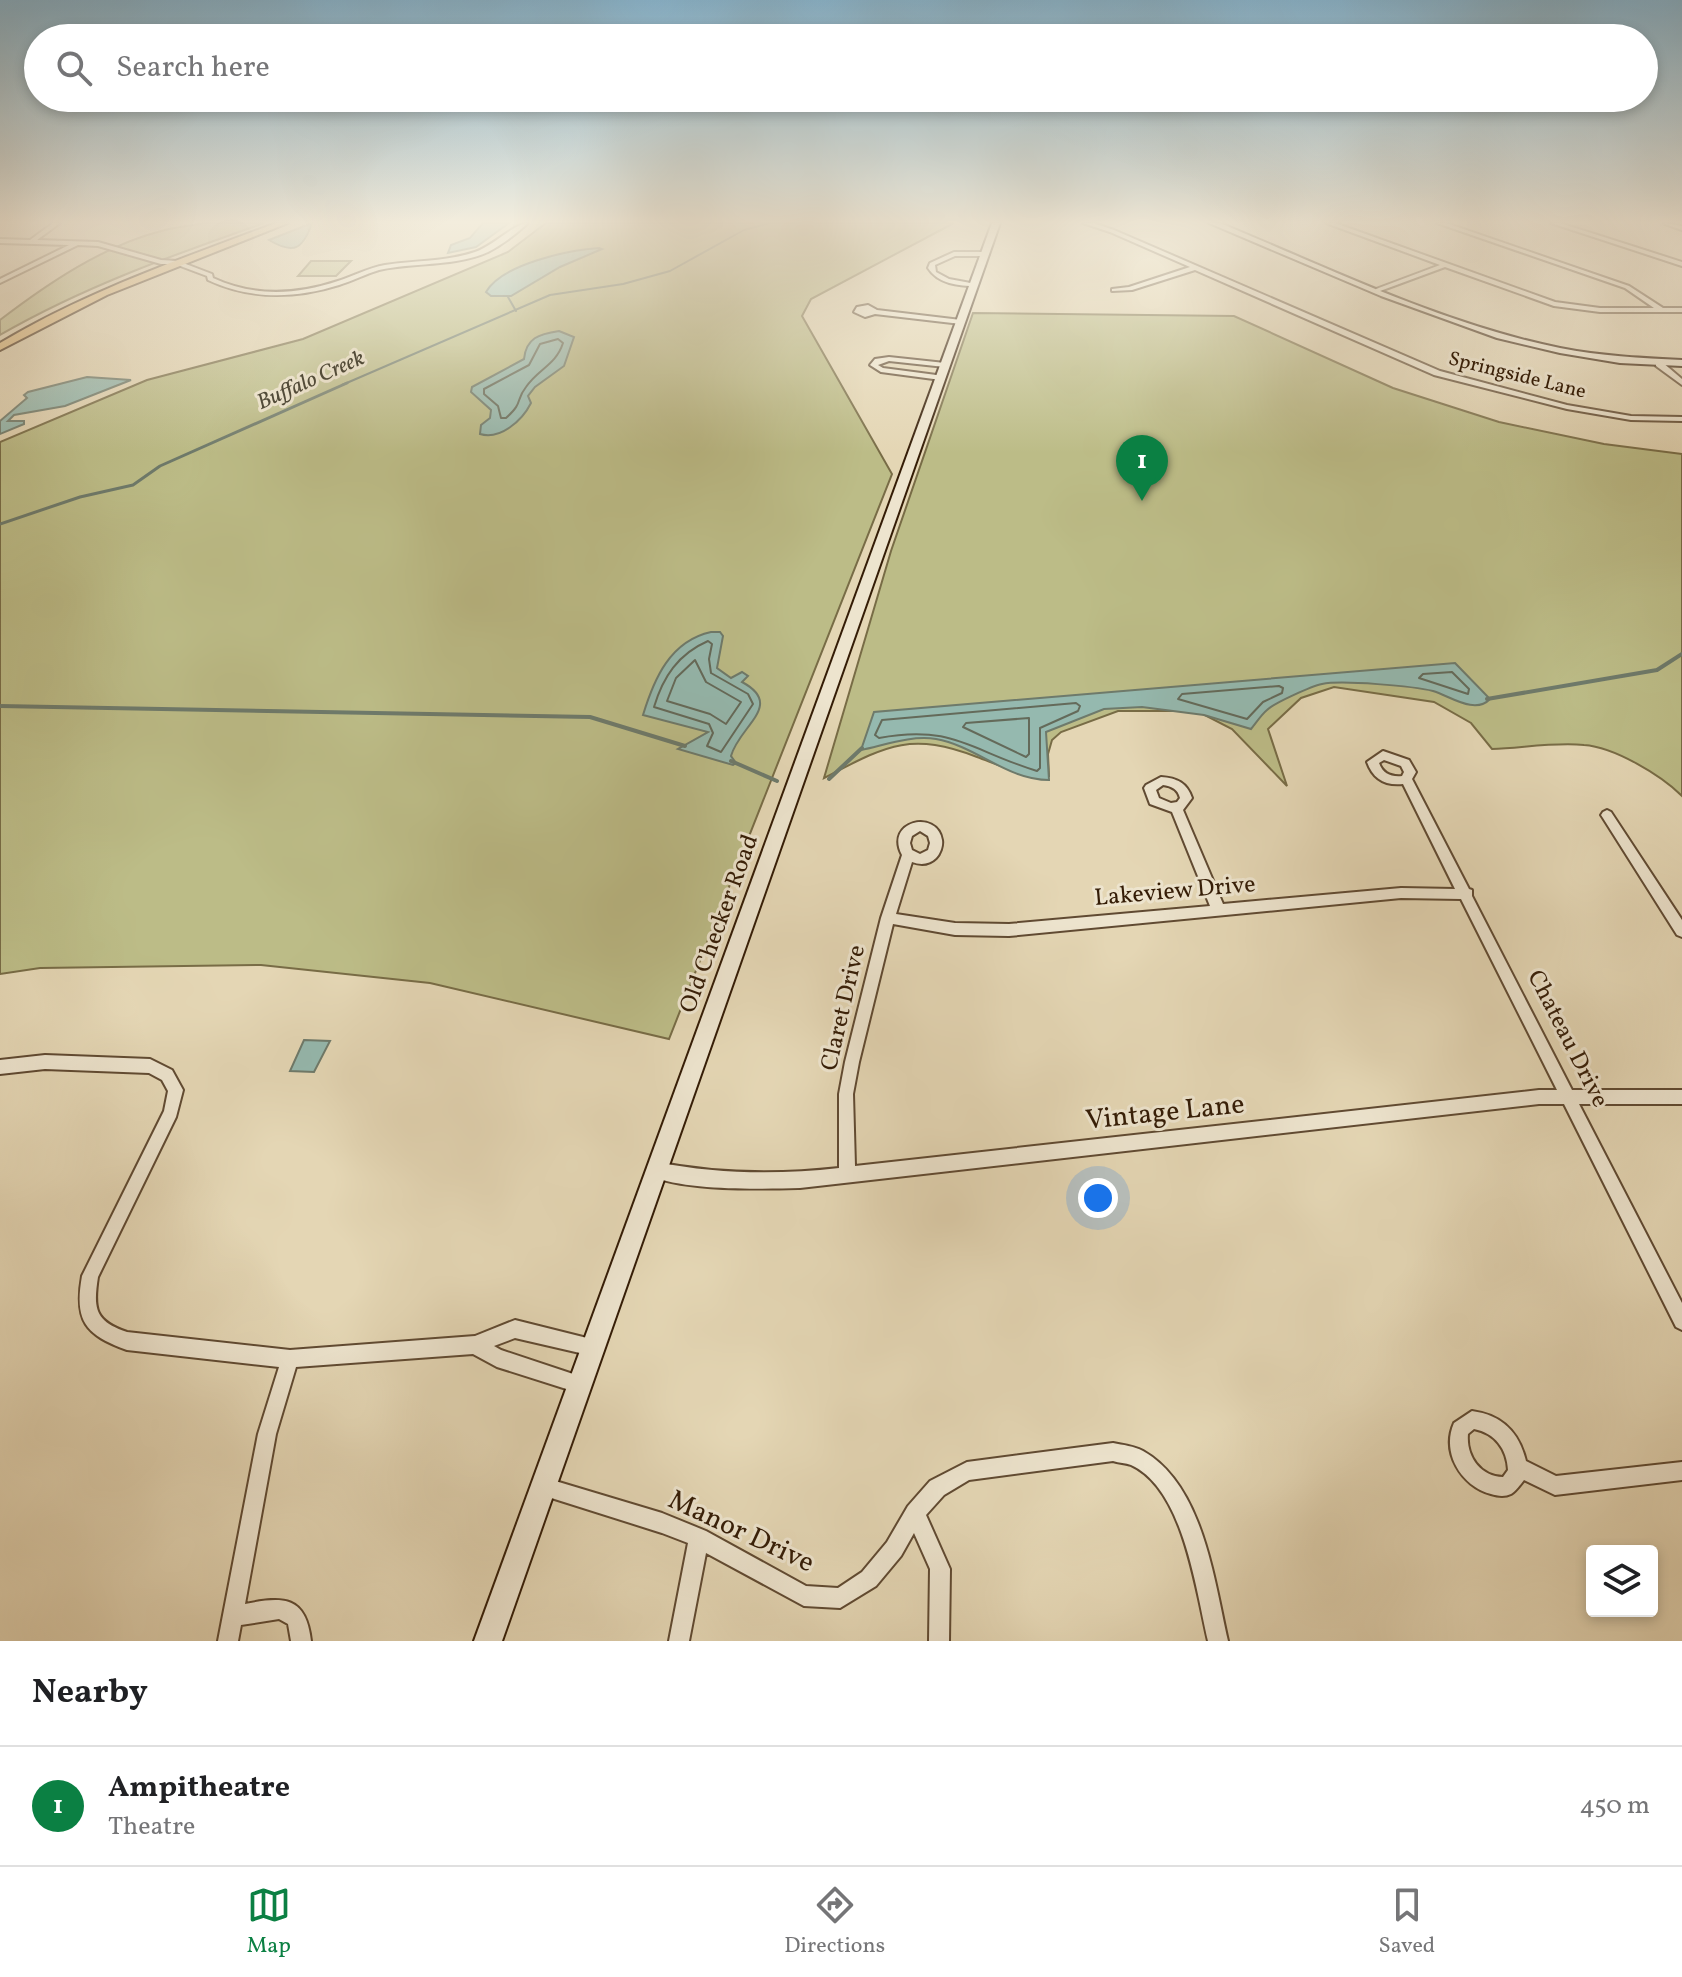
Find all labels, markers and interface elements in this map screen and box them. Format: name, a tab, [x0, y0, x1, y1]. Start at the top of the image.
search box	[24, 24, 1658, 112]
icon: search	[52, 46, 96, 90]
text: Search here	[116, 47, 270, 89]
water label: Buffalo Creek	[252, 343, 370, 419]
street label: Springside Lane	[1445, 345, 1589, 407]
pin: 1	[1116, 435, 1168, 501]
street label: Old Checker Road	[672, 830, 768, 1018]
street label: Lakeview Drive	[1093, 868, 1257, 916]
street label: Claret Drive	[813, 942, 875, 1074]
street label: Chateau Drive	[1518, 964, 1616, 1114]
street label: Vintage Lane	[1084, 1085, 1246, 1141]
your location	[1078, 1178, 1118, 1218]
street label: Manor Drive	[661, 1481, 821, 1583]
map controls	[1586, 1545, 1658, 1617]
button: layers	[1586, 1545, 1658, 1617]
text: Nearby	[32, 1670, 148, 1717]
text: Ampitheatre	[108, 1767, 290, 1809]
text: 1	[53, 1788, 63, 1824]
text: 450 m	[1579, 1788, 1650, 1824]
text: Theatre	[108, 1809, 195, 1845]
tab: Map	[247, 1883, 291, 1962]
tab: Directions	[784, 1883, 885, 1962]
tab: Saved	[1379, 1883, 1435, 1962]

